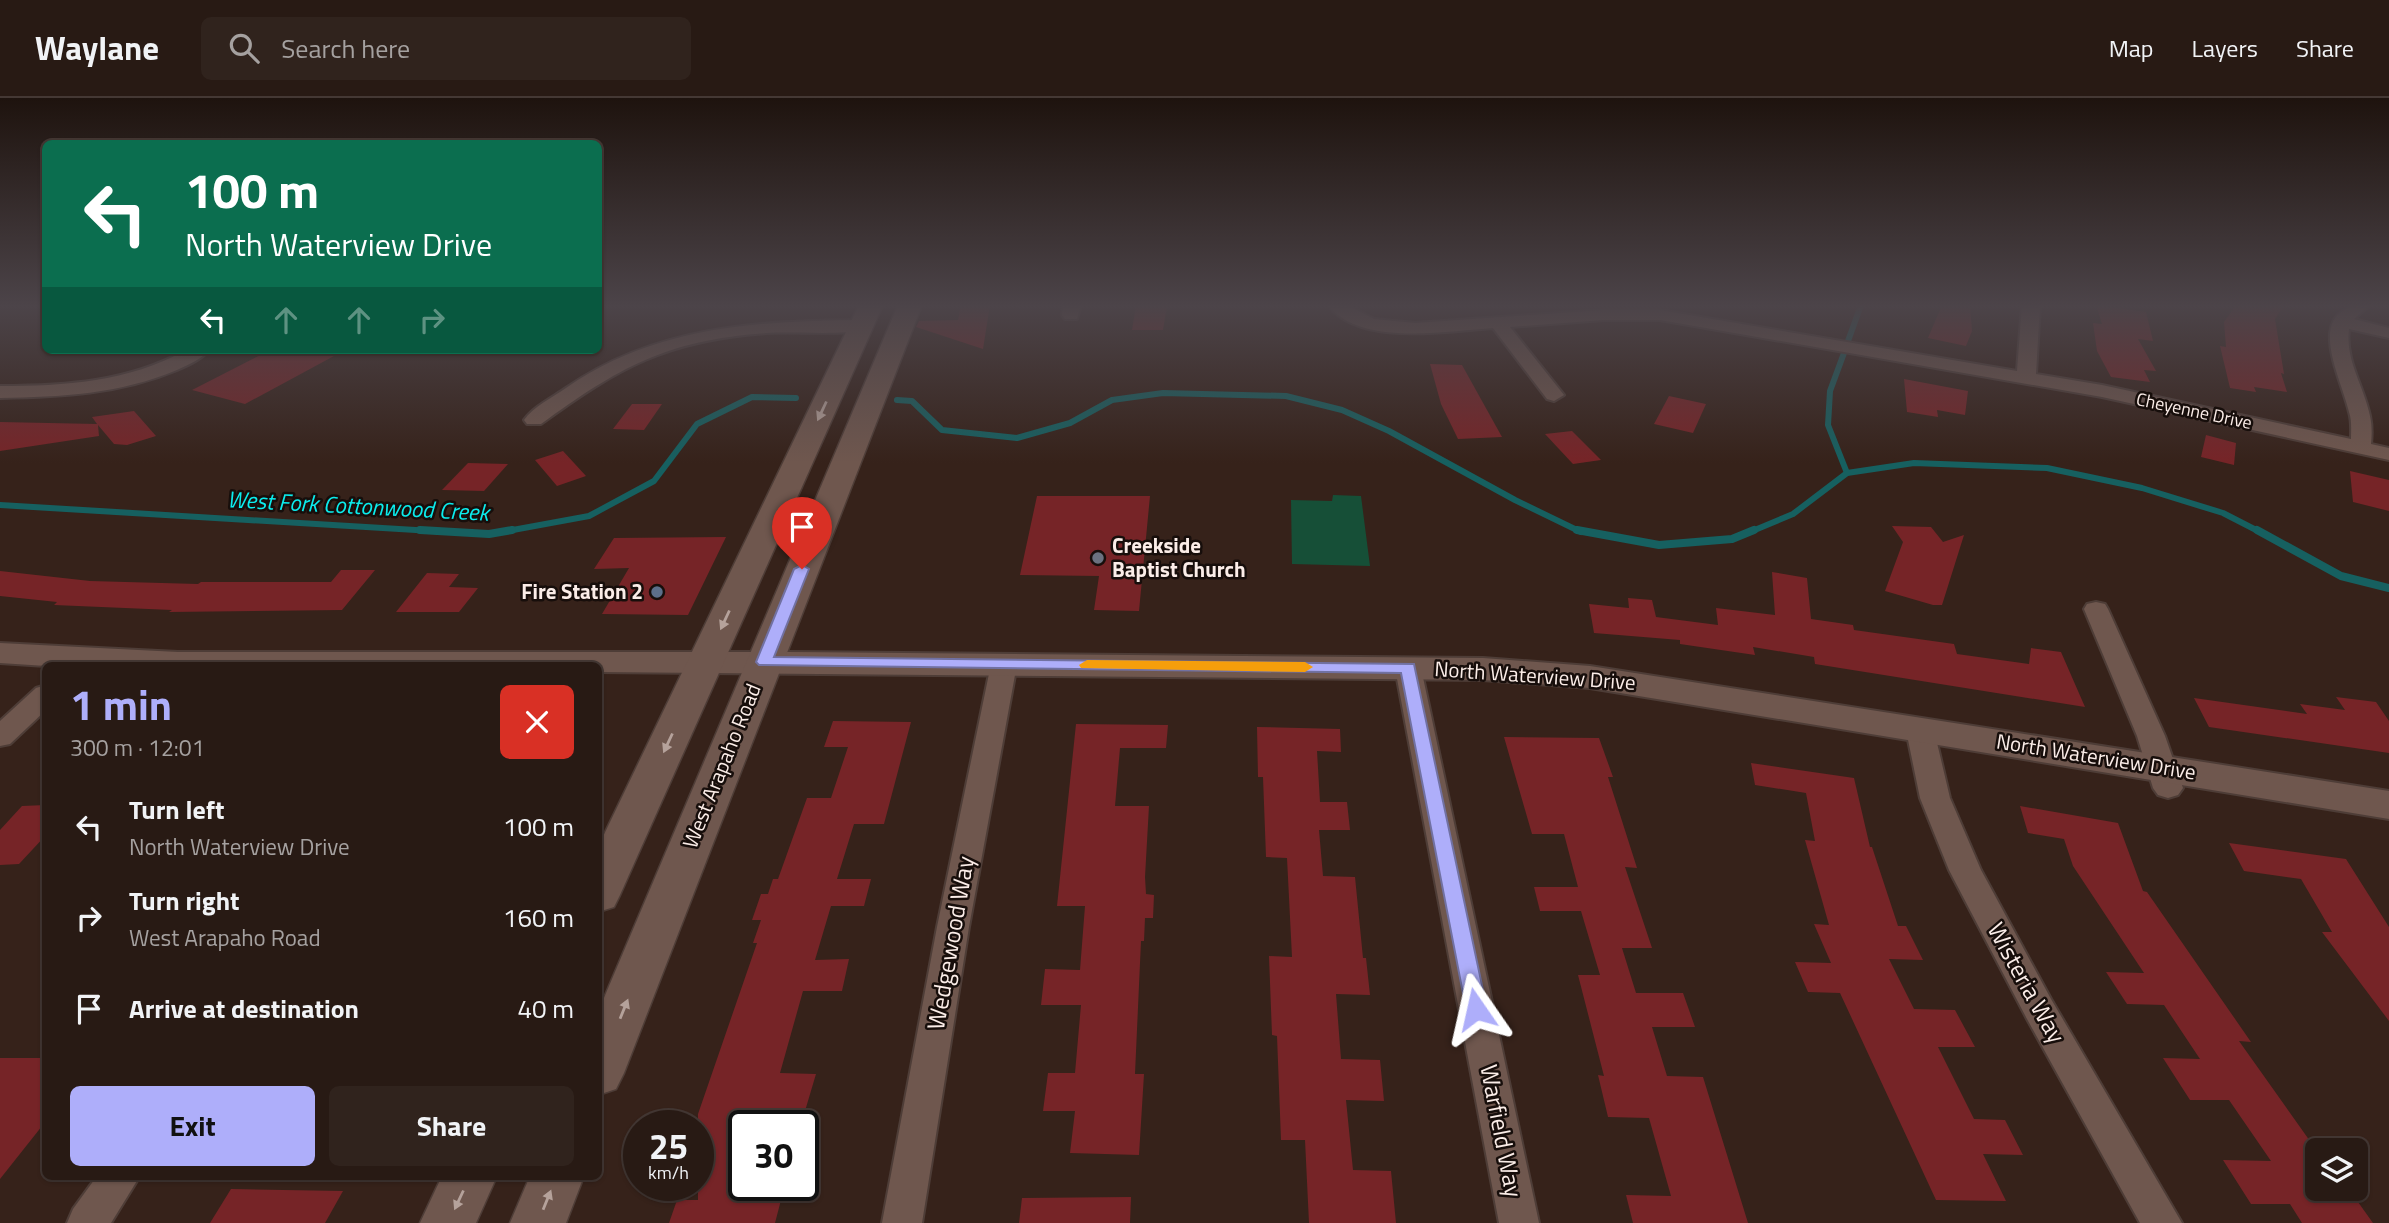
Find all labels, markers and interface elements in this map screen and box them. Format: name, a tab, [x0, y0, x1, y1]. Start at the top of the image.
search box	[201, 17, 691, 80]
text: Waylane	[35, 23, 159, 73]
icon: search	[225, 29, 263, 67]
text: Search here	[281, 29, 410, 68]
text: Map	[2109, 30, 2154, 66]
text: Layers	[2192, 30, 2258, 66]
text: Share	[2296, 30, 2354, 66]
text: 100 m	[185, 152, 319, 227]
icon: left	[70, 168, 161, 259]
text: North Waterview Drive	[185, 220, 492, 268]
icon: left	[194, 301, 232, 339]
icon: ahead	[267, 301, 305, 339]
icon: ahead	[340, 301, 378, 339]
icon: right	[413, 301, 451, 339]
street label: Cheyenne Drive	[2134, 385, 2255, 436]
one-way arrow	[816, 401, 827, 421]
water label: West Fork Cottonwood Creek	[226, 481, 493, 530]
pin	[772, 497, 832, 569]
icon: arrive	[783, 508, 821, 546]
place label: Creekside Baptist Church	[1112, 529, 1246, 585]
marker: Creekside Baptist Church	[1090, 550, 1106, 566]
place label: Fire Station 2	[521, 575, 643, 607]
marker: Fire Station 2	[649, 584, 665, 600]
one-way arrow	[719, 609, 730, 630]
street label: North Waterview Drive	[1433, 652, 1637, 698]
text: 1 min	[70, 672, 172, 736]
street label: West Arapaho Road	[673, 679, 769, 853]
button: close	[500, 685, 574, 759]
street label: North Waterview Drive	[1994, 724, 2198, 788]
text: 300 m · 12:01	[70, 730, 205, 765]
one-way arrow	[662, 733, 674, 753]
text: Turn left	[129, 790, 224, 829]
text: 100 m	[503, 807, 574, 846]
icon: left	[70, 808, 108, 846]
text: North Waterview Drive	[129, 829, 350, 864]
street label: Wedgewood Way	[917, 853, 983, 1033]
text: Turn right	[129, 881, 240, 920]
text: 160 m	[503, 898, 574, 937]
icon: right	[70, 899, 108, 937]
street label: Wisteria Way	[1979, 915, 2075, 1050]
text: West Arapaho Road	[129, 920, 321, 955]
position arrow	[1439, 972, 1513, 1046]
text: Arrive at destination	[129, 989, 359, 1028]
text: 40 m	[517, 989, 574, 1028]
icon: arrive	[70, 990, 108, 1028]
one-way arrow	[619, 999, 630, 1020]
street label: Warfield Way	[1471, 1061, 1533, 1201]
button: Exit	[70, 1086, 315, 1166]
button: Share	[329, 1086, 574, 1166]
speed limit sign: 30	[728, 1110, 819, 1201]
text: 25	[649, 1119, 688, 1173]
map controls	[2305, 1138, 2368, 1201]
button: layers	[2305, 1138, 2368, 1201]
text: km/h	[648, 1159, 689, 1186]
one-way arrow	[453, 1189, 464, 1210]
one-way arrow	[542, 1189, 553, 1210]

